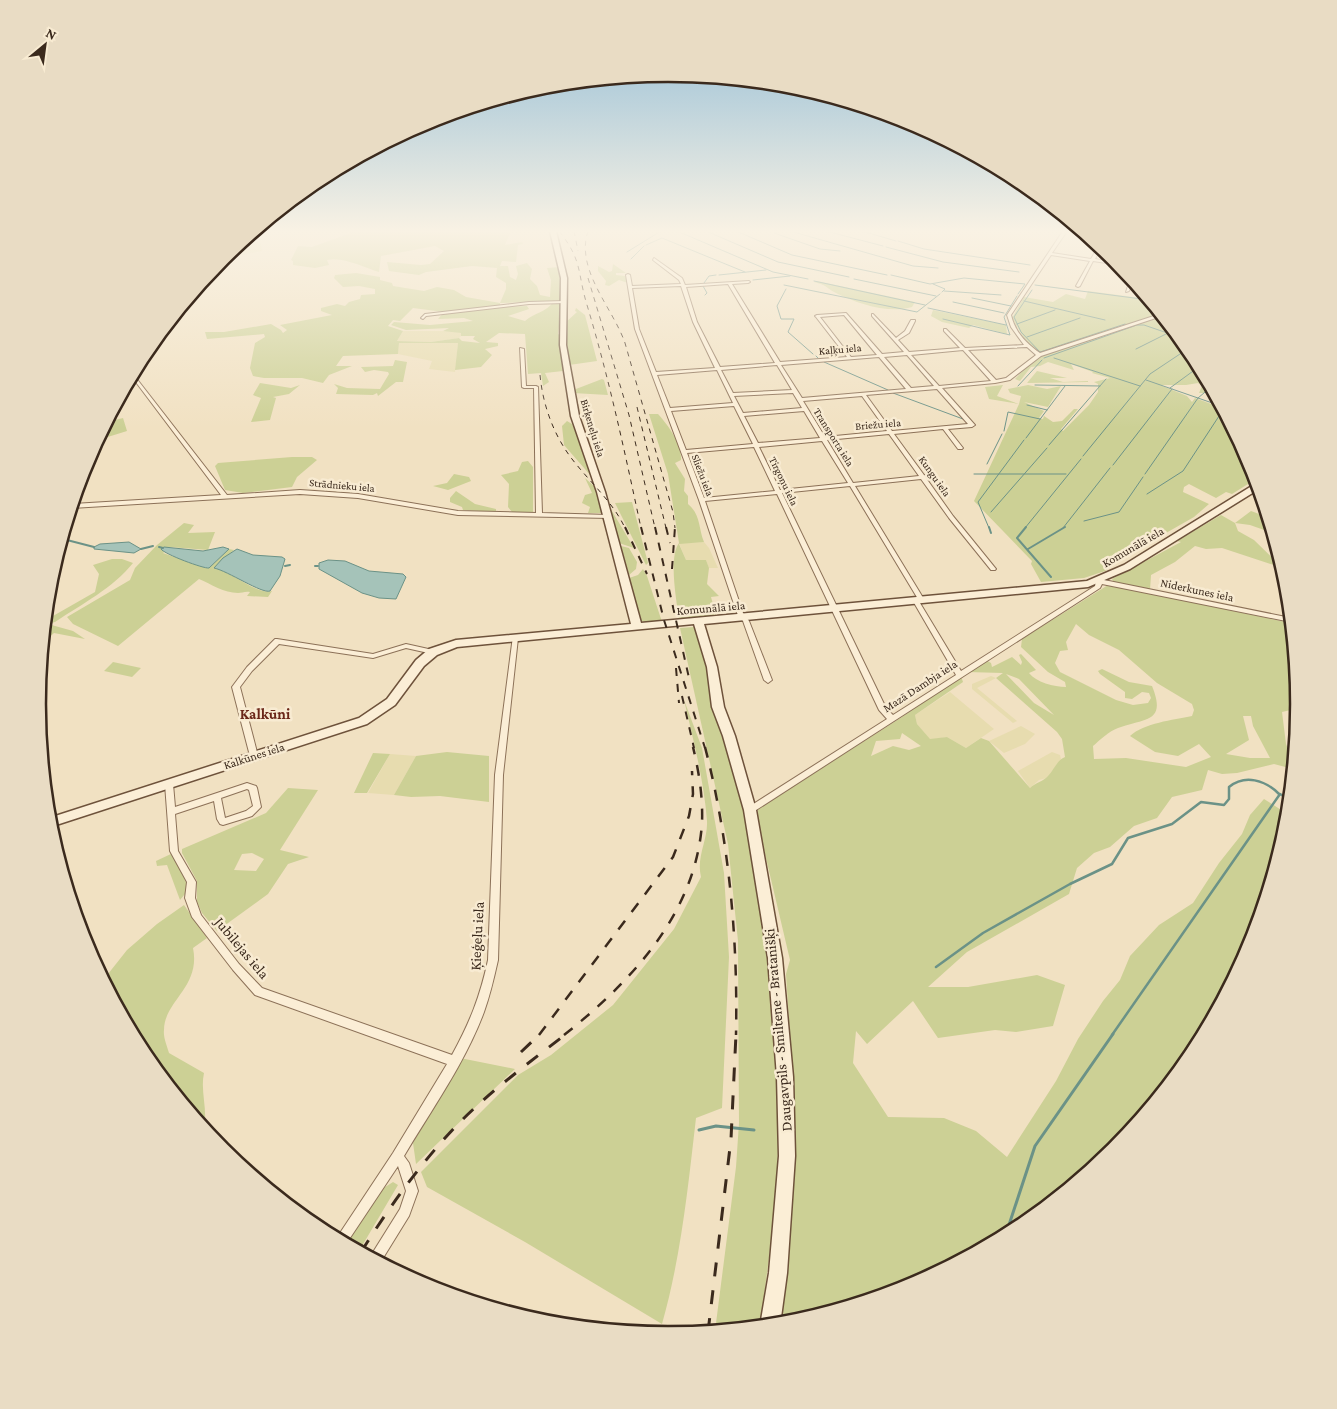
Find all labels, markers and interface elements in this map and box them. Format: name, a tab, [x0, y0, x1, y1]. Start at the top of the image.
north arrow	[20, 20, 70, 70]
text: N	[43, 24, 60, 43]
street label: Kaļķu iela	[818, 341, 862, 359]
street label: Birķeneļu iela	[577, 398, 608, 459]
street label: Transporta iela	[810, 406, 857, 469]
street label: Briežu iela	[855, 416, 901, 432]
street label: Sliežu iela	[690, 452, 716, 498]
street label: Kungu iela	[916, 453, 953, 499]
street label: Tirgoņu iela	[765, 455, 801, 508]
street label: Strādnieku iela	[309, 476, 375, 494]
street label: Komunālā iela	[1100, 524, 1167, 570]
street label: Niderkunes iela	[1159, 575, 1235, 605]
street label: Komunālā iela	[676, 598, 746, 618]
street label: Mazā Dambja iela	[880, 657, 960, 715]
district label: Kalkūni	[240, 706, 291, 722]
street label: Kalkūnes iela	[222, 739, 287, 772]
street label: Ķieģeļu iela	[467, 901, 489, 971]
street label: Jubilejas iela	[210, 912, 272, 983]
street label: Daugavpils - Smiltene - Bratanišķi	[761, 928, 797, 1132]

